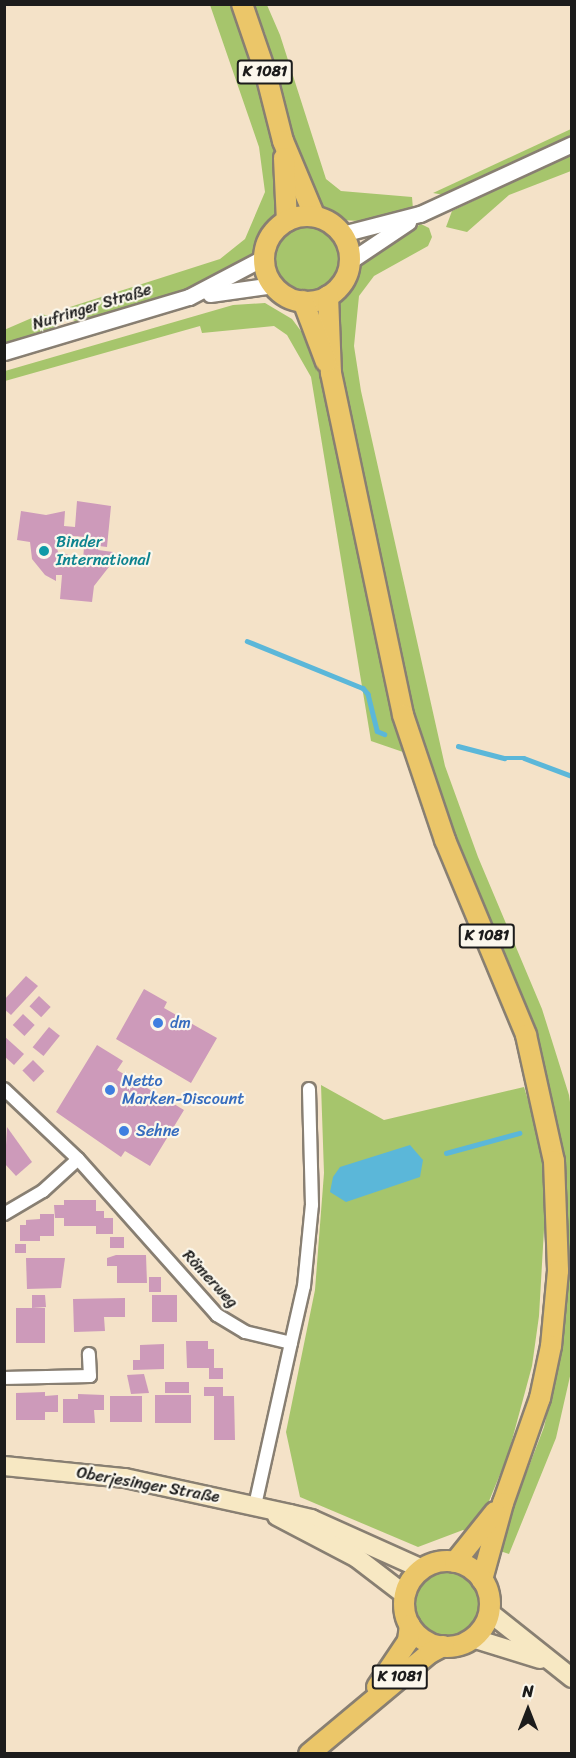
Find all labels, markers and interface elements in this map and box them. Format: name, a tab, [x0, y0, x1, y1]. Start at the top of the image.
road number: K 1081	[236, 60, 294, 84]
street label: Nufringer Straße	[30, 280, 154, 334]
place label: Binder International	[56, 532, 150, 570]
marker: Binder International	[37, 544, 51, 558]
road number: K 1081	[458, 924, 516, 948]
place label: dm	[170, 1013, 191, 1033]
marker: dm	[151, 1016, 165, 1030]
place label: Netto Marken-Discount	[122, 1071, 244, 1109]
marker: Netto Marken-Discount	[103, 1083, 117, 1097]
place label: Sehne	[136, 1121, 180, 1141]
marker: Sehne	[117, 1124, 131, 1138]
street label: Römerweg	[178, 1246, 242, 1312]
street label: Oberjesinger Straße	[75, 1463, 221, 1507]
road number: K 1081	[372, 1665, 428, 1689]
text: N	[522, 1677, 534, 1706]
north arrow	[498, 1680, 558, 1740]

